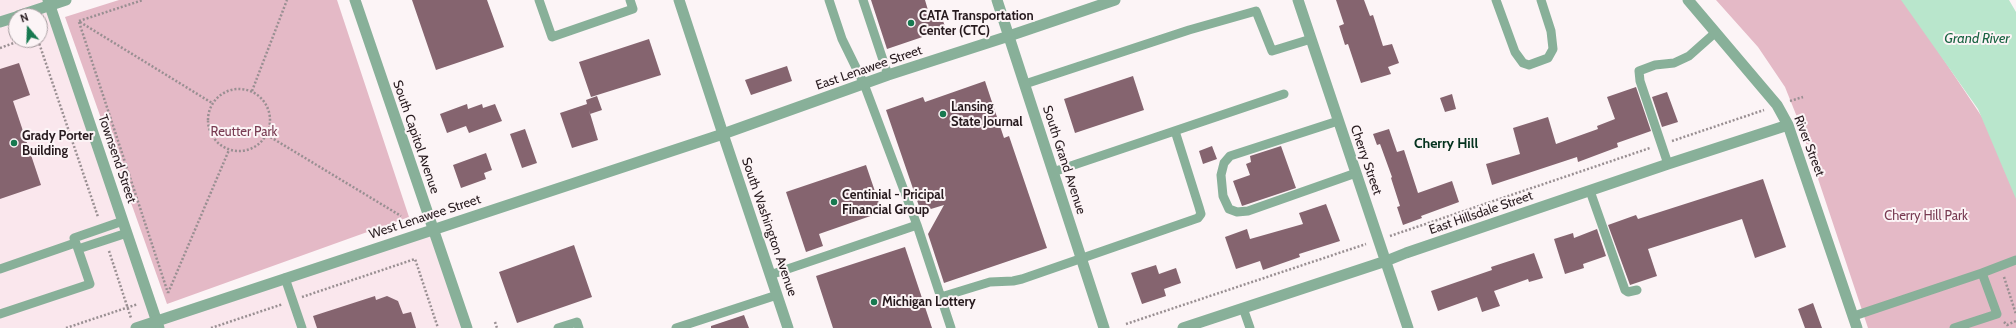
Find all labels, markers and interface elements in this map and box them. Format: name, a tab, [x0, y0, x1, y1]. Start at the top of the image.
north arrow	[8, 8, 48, 48]
place label: CATA Transportation Center (CTC)	[919, 8, 1034, 39]
text: N	[18, 10, 30, 25]
marker: CATA Transportation Center (CTC)	[906, 18, 916, 28]
water label: Grand River	[1944, 31, 2010, 47]
street label: East Lenawee Street	[814, 42, 924, 94]
street label: South Capitol Avenue	[389, 78, 443, 196]
place label: Lansing State Journal	[951, 99, 1023, 130]
street label: South Grand Avenue	[1039, 104, 1089, 216]
marker: Lansing State Journal	[938, 109, 948, 119]
street label: Townsend Street	[95, 113, 139, 205]
street label: River Street	[1790, 113, 1828, 179]
street label: Cherry Street	[1347, 123, 1385, 197]
park label: Reutter Park	[211, 124, 277, 140]
place label: Grady Porter Building	[22, 128, 93, 159]
district label: Cherry Hill	[1414, 136, 1478, 152]
marker: Grady Porter Building	[9, 138, 19, 148]
street label: South Washington Avenue	[738, 156, 800, 298]
place label: Centinial - Pricipal Financial Group	[842, 187, 944, 218]
street label: East Hillsdale Street	[1427, 188, 1535, 238]
street label: West Lenawee Street	[367, 192, 483, 242]
marker: Centinial - Pricipal Financial Group	[829, 197, 839, 207]
park label: Cherry Hill Park	[1884, 208, 1968, 224]
place label: Michigan Lottery	[882, 294, 976, 310]
marker: Michigan Lottery	[869, 297, 879, 307]

